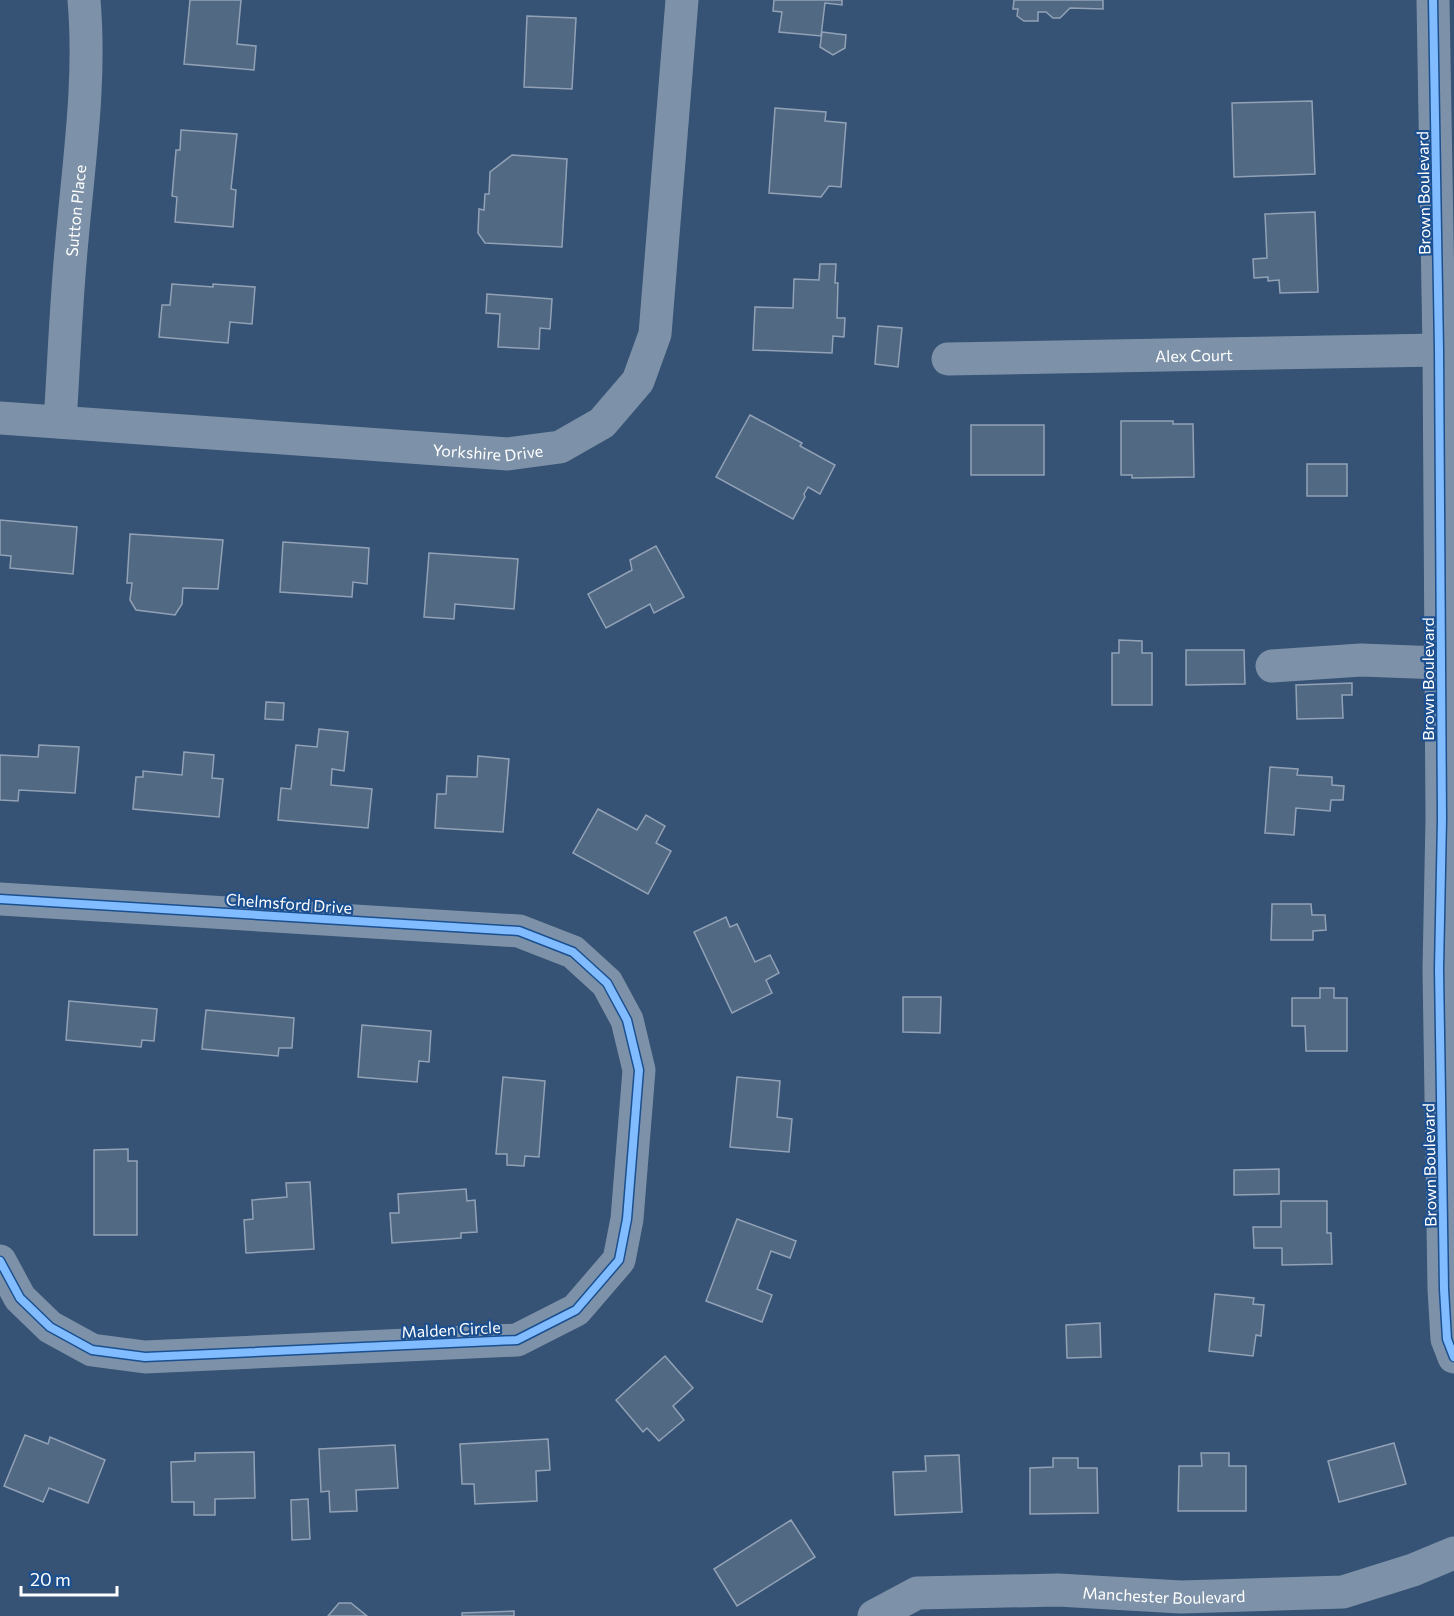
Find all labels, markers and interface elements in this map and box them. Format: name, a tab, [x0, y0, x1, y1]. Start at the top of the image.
street label: Brown Boulevard	[1412, 131, 1434, 255]
street label: Sutton Place	[61, 164, 89, 257]
street label: Alex Court	[1155, 344, 1233, 365]
street label: Yorkshire Drive	[432, 439, 544, 464]
street label: Brown Boulevard	[1418, 617, 1437, 741]
street label: Chelmsford Drive	[225, 889, 353, 917]
street label: Brown Boulevard	[1418, 1103, 1440, 1227]
street label: Malden Circle	[401, 1317, 501, 1341]
scale bar	[21, 1559, 117, 1597]
text: 20 m	[30, 1568, 71, 1590]
street label: Manchester Boulevard	[1082, 1582, 1246, 1607]

